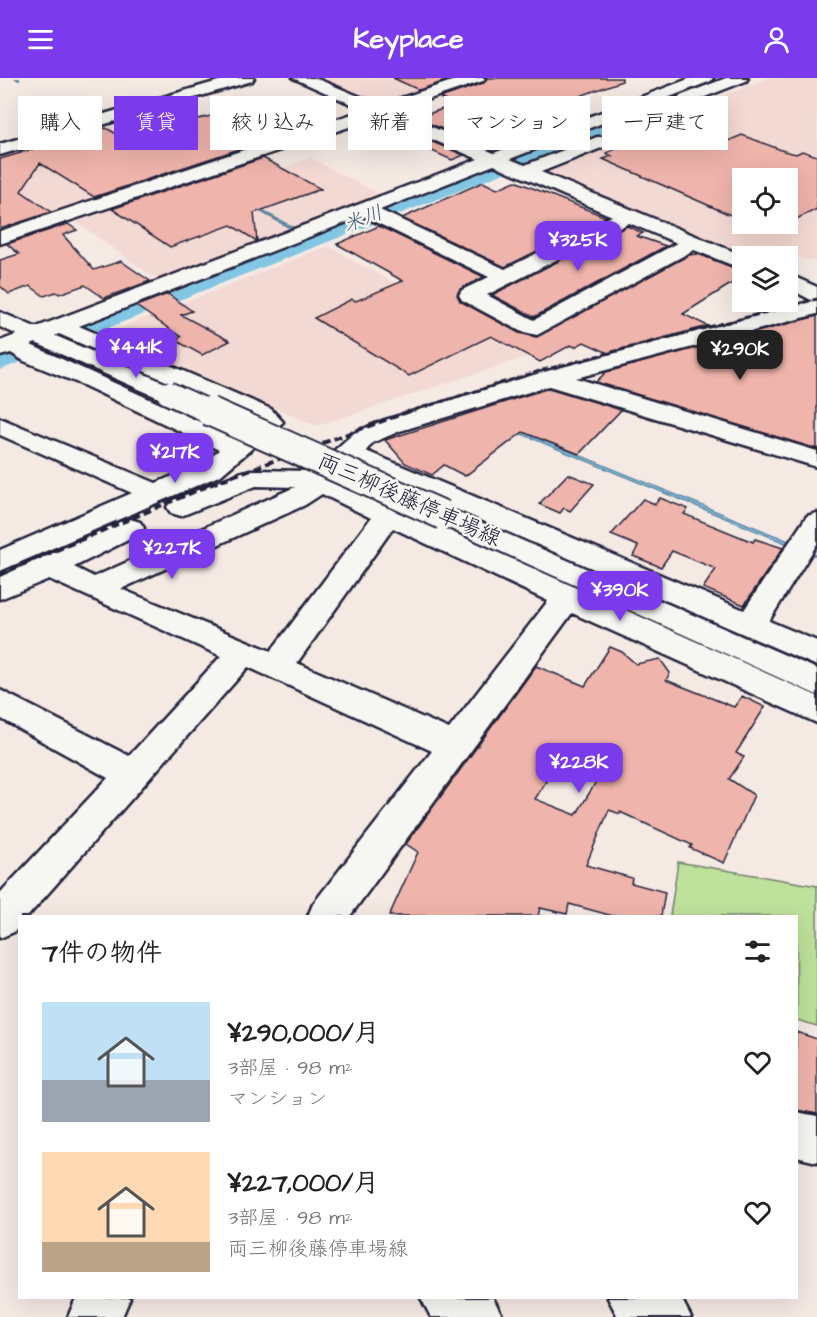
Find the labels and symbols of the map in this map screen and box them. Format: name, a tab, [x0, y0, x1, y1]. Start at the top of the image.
water label: 米川	[339, 199, 387, 239]
pin: ¥325K	[536, 221, 620, 272]
pin: ¥441K	[94, 328, 178, 379]
pin: ¥290K	[698, 330, 782, 381]
pin: ¥217K	[133, 433, 217, 484]
street label: 両三柳後藤停車場線	[312, 446, 506, 554]
pin: ¥227K	[130, 529, 214, 580]
pin: ¥390K	[578, 571, 662, 622]
pin: ¥228K	[537, 743, 621, 794]

